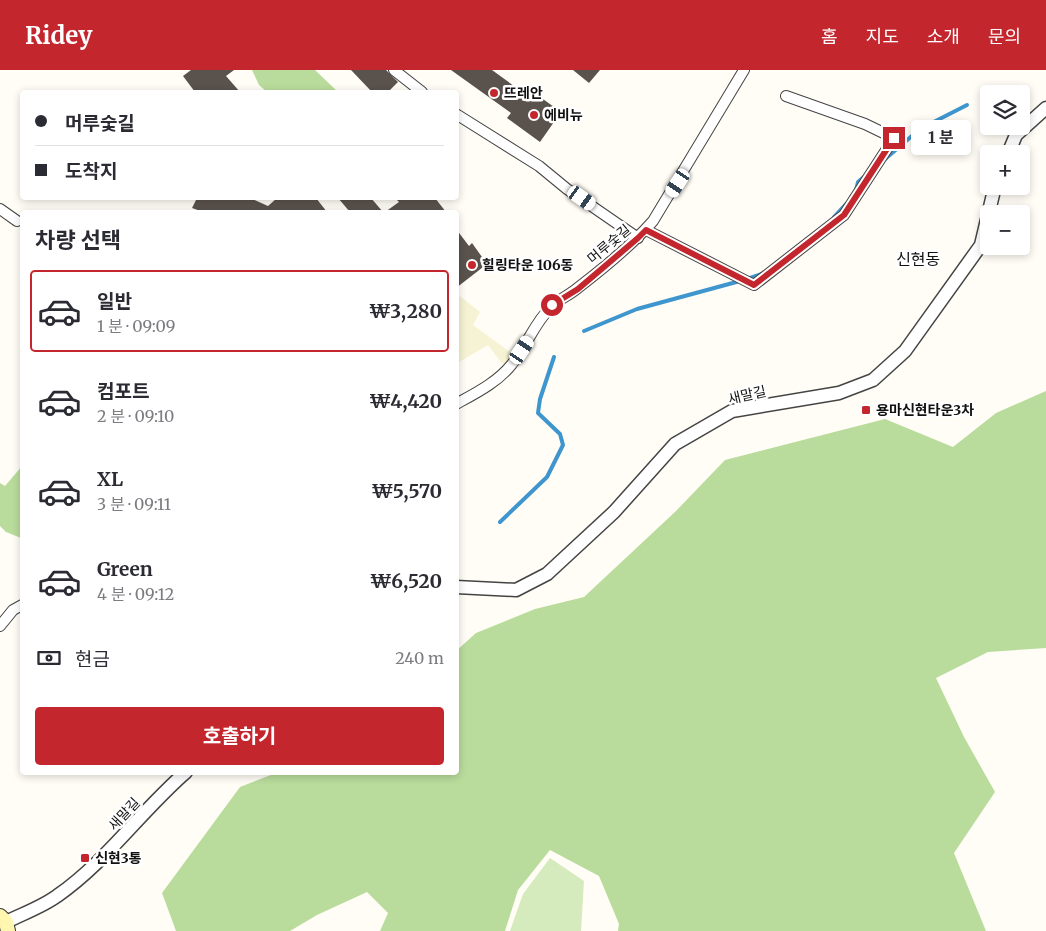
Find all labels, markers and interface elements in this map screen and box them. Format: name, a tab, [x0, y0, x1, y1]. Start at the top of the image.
text: Ridey	[25, 20, 93, 51]
text: 홈	[821, 25, 838, 48]
text: 지도	[866, 25, 899, 48]
text: 소개	[927, 25, 960, 48]
text: 문의	[988, 25, 1021, 48]
place label: 뜨레안	[504, 84, 543, 102]
map controls	[980, 85, 1030, 255]
button: layers	[980, 85, 1030, 135]
marker: 뜨레안	[488, 87, 500, 99]
place label: 에비뉴	[544, 106, 583, 124]
marker: 에비뉴	[528, 109, 540, 121]
text: 머루숯길	[65, 111, 135, 135]
callout: 1 분	[912, 120, 972, 156]
route end	[883, 127, 905, 149]
text: 1 분	[928, 127, 954, 147]
button: +	[980, 145, 1030, 195]
text: 도착지	[65, 159, 117, 183]
car	[663, 166, 692, 200]
car	[565, 183, 598, 213]
button: −	[980, 205, 1030, 255]
street label: 머루숯길	[583, 221, 635, 267]
text: 차량 선택	[35, 226, 121, 254]
district label: 신현동	[896, 249, 940, 269]
place label: 힐링타운 106동	[482, 256, 574, 274]
marker: 힐링타운 106동	[466, 259, 478, 271]
icon: car	[37, 289, 82, 334]
text: 일반	[97, 289, 132, 313]
route start	[541, 294, 563, 316]
text: ₩3,280	[369, 299, 442, 323]
text: 1 분 · 09:09	[97, 316, 175, 336]
car	[507, 333, 536, 367]
icon: car	[37, 379, 82, 424]
text: 컴포트	[97, 379, 149, 403]
street label: 새말길	[726, 382, 768, 408]
text: ₩4,420	[370, 389, 442, 413]
place label: 용마신현타운3차	[876, 401, 974, 419]
marker: 용마신현타운3차	[860, 404, 872, 416]
text: 2 분 · 09:10	[97, 406, 174, 426]
text: XL	[97, 467, 123, 491]
icon: car	[37, 469, 82, 514]
text: ₩5,570	[372, 479, 442, 503]
text: 3 분 · 09:11	[97, 494, 171, 514]
text: Green	[97, 557, 153, 581]
icon: car	[37, 559, 82, 604]
text: ₩6,520	[370, 569, 442, 593]
text: 4 분 · 09:12	[97, 584, 174, 604]
icon: cash	[35, 644, 63, 672]
text: 현금	[75, 647, 110, 671]
text: 240 m	[395, 648, 444, 668]
button: 호출하기	[35, 707, 444, 765]
street label: 새말길	[104, 794, 144, 834]
place label: 신현3통	[95, 849, 142, 867]
marker: 신현3통	[79, 852, 91, 864]

